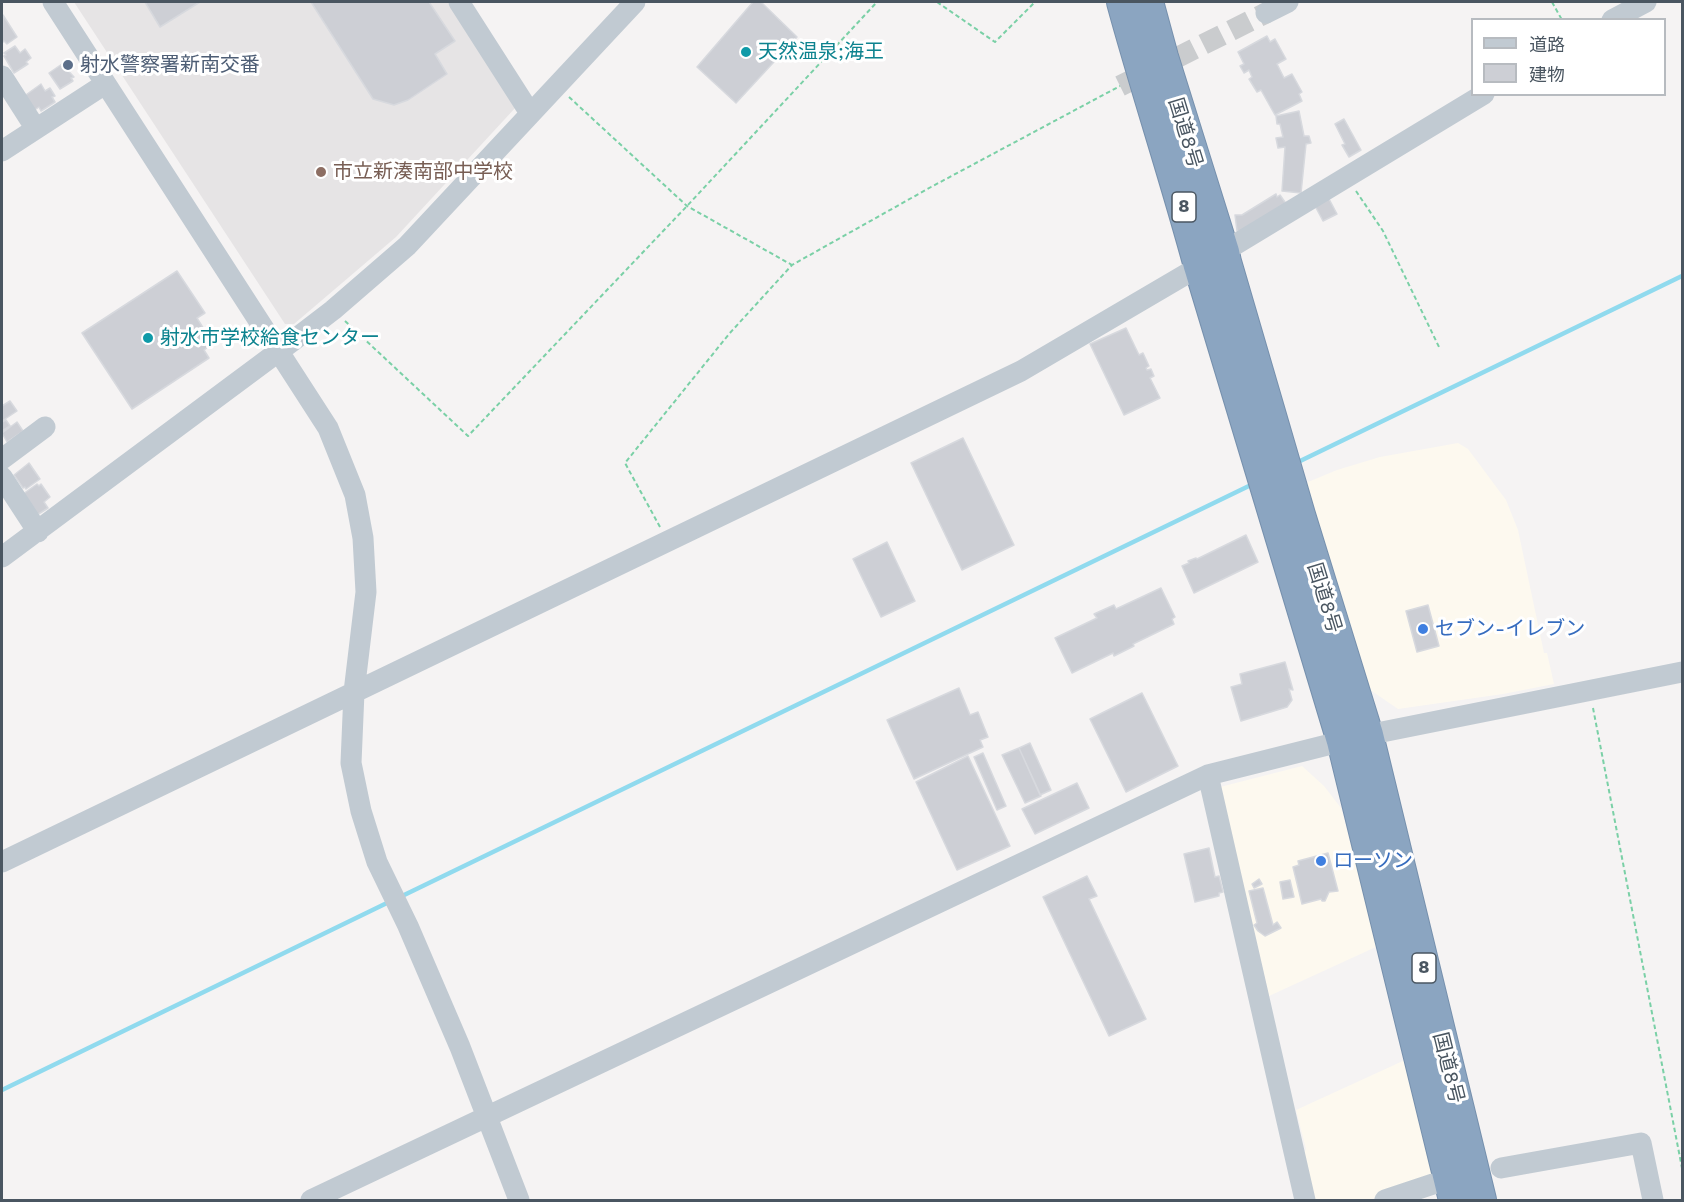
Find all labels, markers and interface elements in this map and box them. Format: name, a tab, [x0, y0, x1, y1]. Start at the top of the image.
legend	[1471, 18, 1666, 96]
text: 道路	[1529, 34, 1565, 55]
place label: 天然温泉;海王	[758, 40, 884, 64]
marker: 天然温泉;海王	[739, 45, 753, 59]
place label: 射水警察署新南交番	[80, 53, 260, 77]
marker: 射水警察署新南交番	[61, 58, 75, 72]
text: 建物	[1529, 64, 1565, 85]
street label: 国道8号	[1163, 95, 1207, 171]
place label: 市立新湊南部中学校	[333, 160, 513, 184]
marker: 市立新湊南部中学校	[314, 165, 328, 179]
road number: 8	[1172, 192, 1196, 222]
place label: 射水市学校給食センター	[160, 326, 380, 350]
marker: 射水市学校給食センター	[141, 331, 155, 345]
street label: 国道8号	[1302, 560, 1346, 636]
place label: セブン-イレブン	[1435, 617, 1585, 641]
marker: セブン-イレブン	[1416, 622, 1430, 636]
place label: ローソン	[1333, 849, 1413, 873]
marker: ローソン	[1314, 854, 1328, 868]
road number: 8	[1412, 953, 1436, 983]
street label: 国道8号	[1428, 1030, 1468, 1106]

